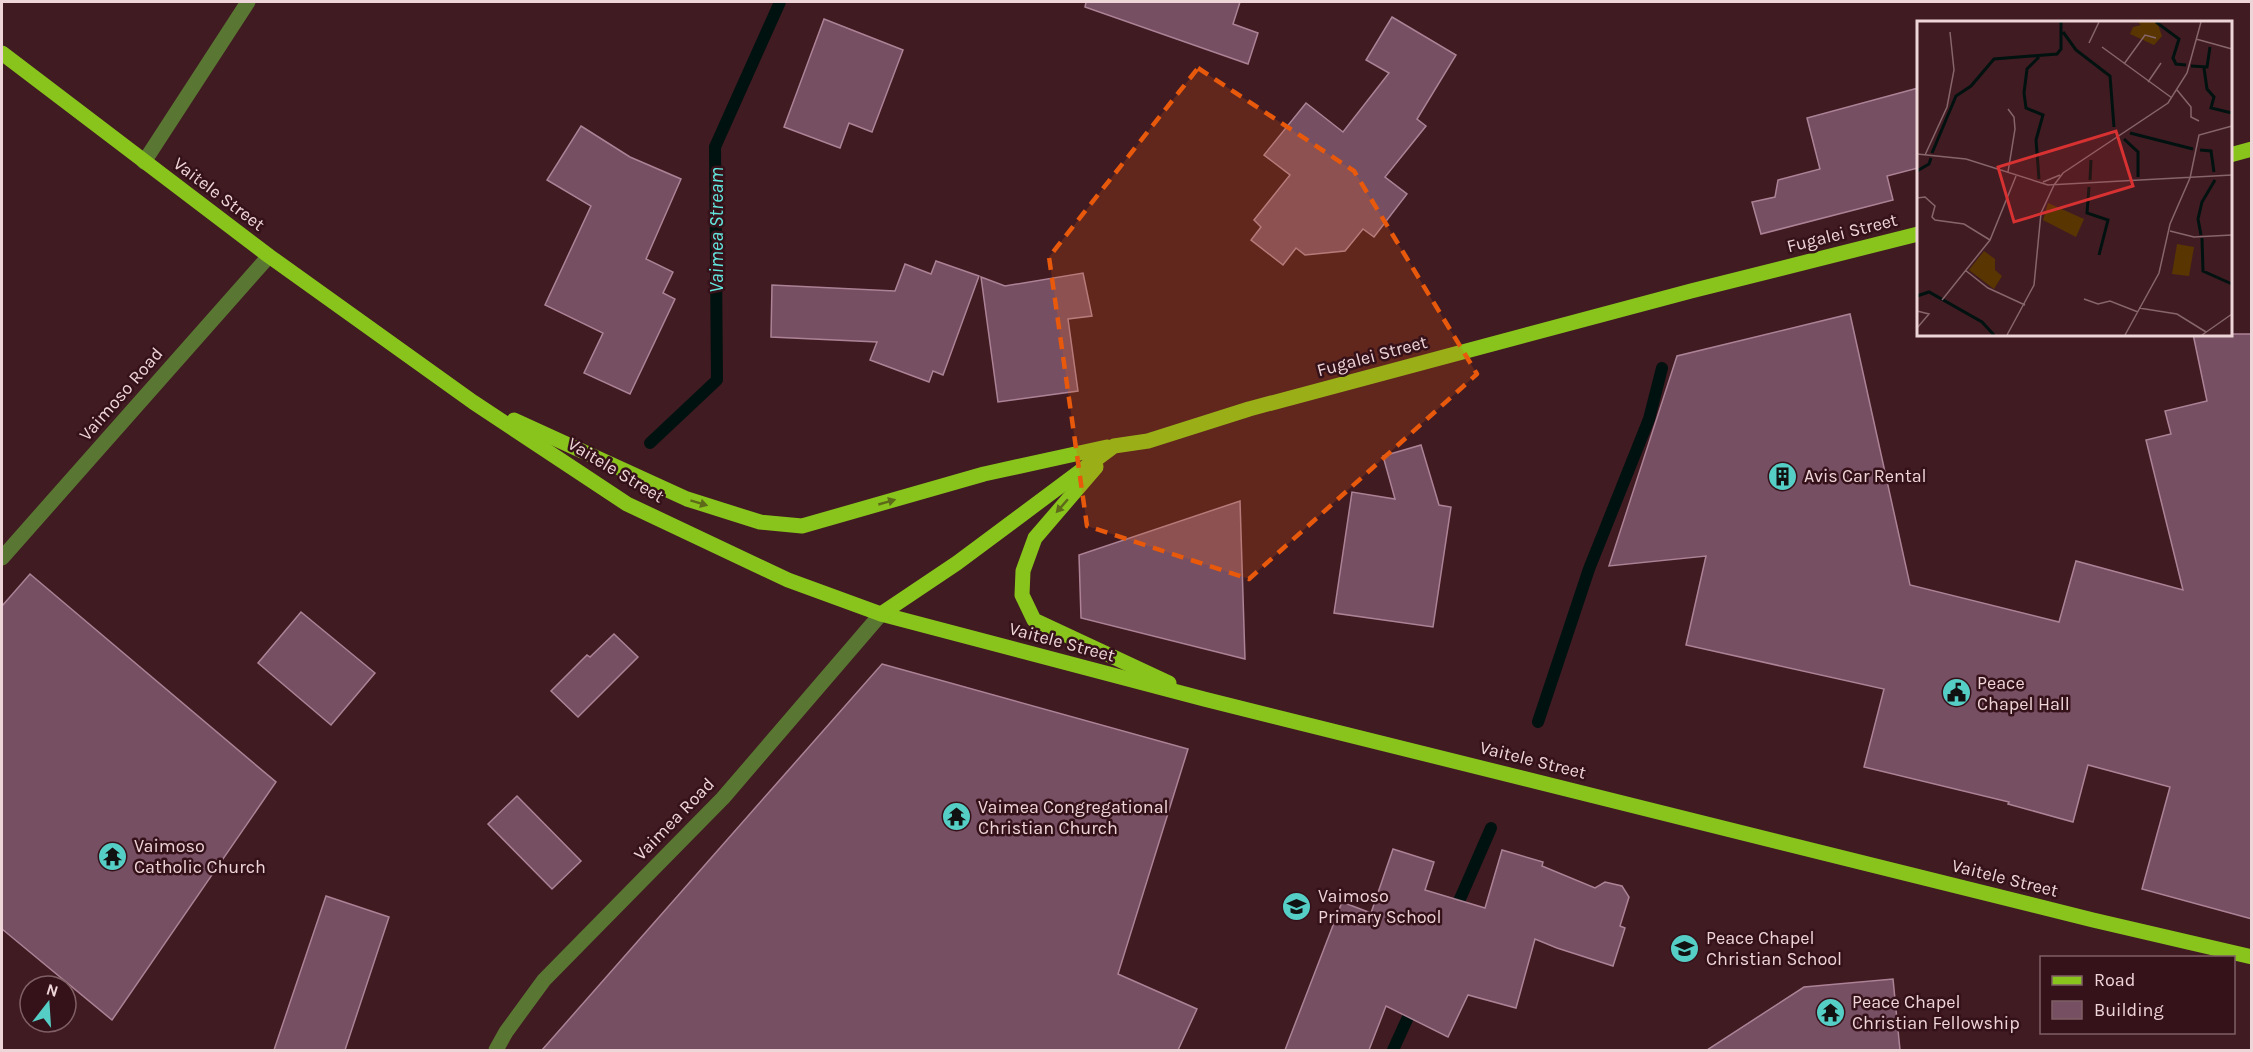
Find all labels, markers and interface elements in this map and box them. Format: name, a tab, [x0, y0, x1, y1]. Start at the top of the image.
inset map	[1917, 21, 2232, 336]
street label: Vaitele Street	[169, 152, 269, 236]
water label: Vaimea Stream	[705, 167, 728, 293]
street label: Fugalei Street	[1784, 209, 1900, 257]
street label: Fugalei Street	[1314, 331, 1430, 381]
street label: Vaimoso Road	[74, 343, 168, 445]
street label: Vaitele Street	[564, 433, 668, 508]
building icon: Avis Car Rental	[1767, 460, 1799, 492]
place label: Avis Car Rental	[1804, 465, 1927, 487]
one-way arrow	[878, 497, 896, 506]
one-way arrow	[690, 498, 708, 508]
one-way arrow	[1056, 498, 1069, 513]
street label: Vaitele Street	[1007, 617, 1118, 667]
place label: Peace Chapel Hall	[1977, 672, 2070, 715]
public building icon: Peace Chapel Hall	[1940, 677, 1972, 709]
street label: Vaitele Street	[1478, 736, 1589, 784]
street label: Vaimea Road	[629, 773, 719, 865]
place label: Vaimea Congregational Christian Church	[978, 796, 1169, 839]
temple icon: Vaimea Congregational Christian Church	[941, 801, 973, 833]
place label: Vaimoso Catholic Church	[134, 835, 266, 878]
temple icon: Vaimoso Catholic Church	[97, 840, 129, 872]
street label: Vaitele Street	[1950, 854, 2061, 902]
place label: Vaimoso Primary School	[1318, 885, 1442, 928]
school or university icon: Vaimoso Primary School	[1281, 890, 1313, 922]
place label: Peace Chapel Christian School	[1706, 927, 1842, 970]
school or university icon: Peace Chapel Christian School	[1669, 932, 1701, 964]
legend	[2040, 956, 2235, 1034]
text: Road	[2094, 969, 2135, 991]
north arrow	[18, 974, 78, 1034]
text: N	[44, 979, 61, 1001]
place label: Peace Chapel Christian Fellowship	[1852, 991, 2020, 1034]
temple icon: Peace Chapel Christian Fellowship	[1815, 996, 1847, 1028]
text: Building	[2094, 999, 2164, 1021]

